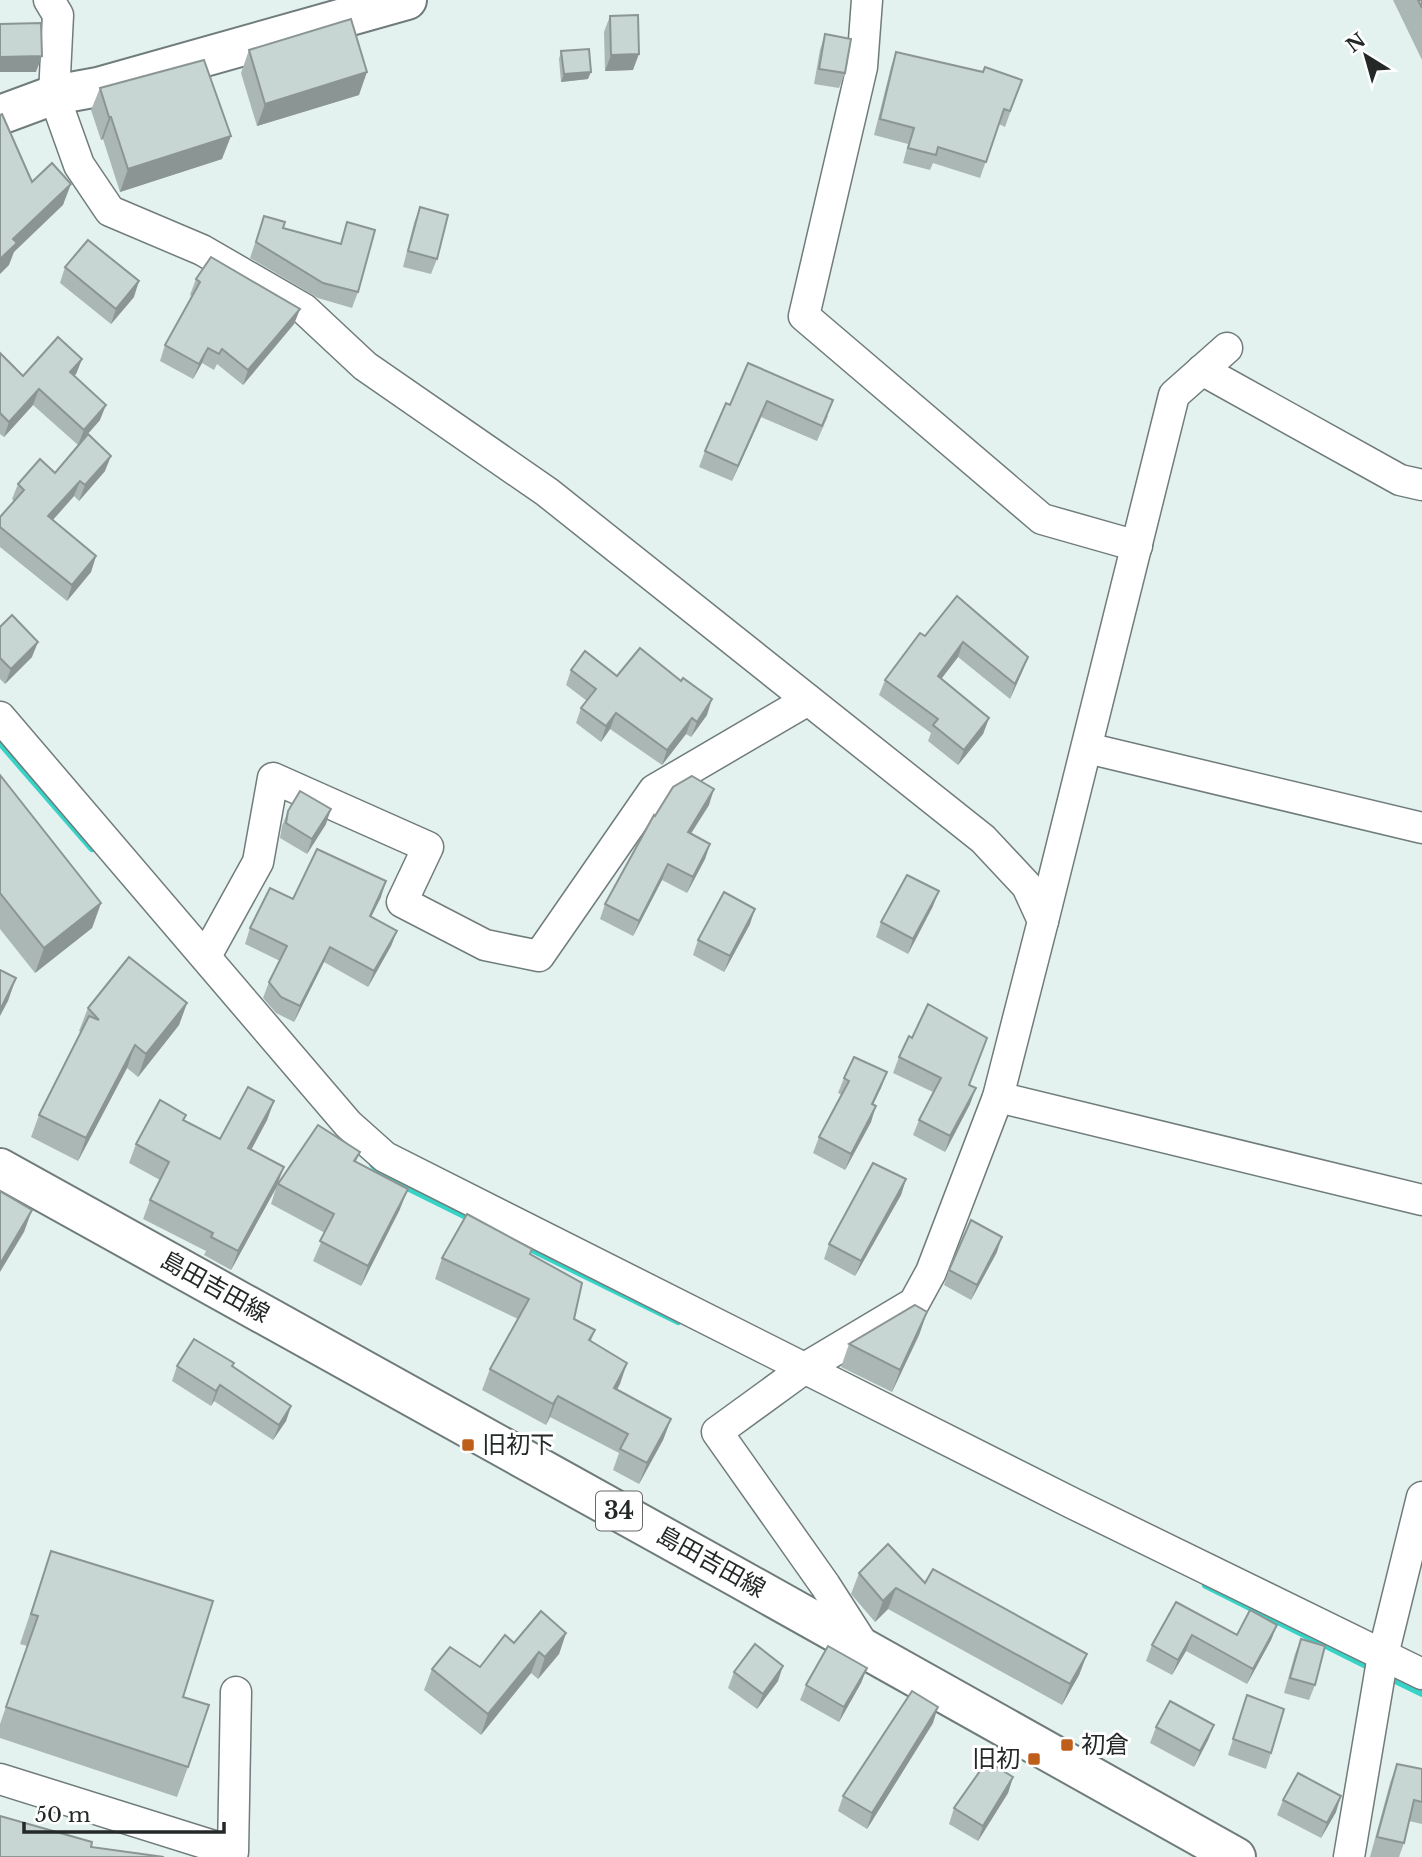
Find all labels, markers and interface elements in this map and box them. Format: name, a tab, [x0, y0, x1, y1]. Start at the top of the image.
north arrow	[1331, 21, 1401, 91]
text: N	[1342, 28, 1370, 57]
street label: 島田吉田線	[156, 1245, 275, 1328]
place label: 旧初下	[482, 1430, 554, 1459]
marker: 旧初下	[460, 1437, 476, 1453]
road number: 34	[596, 1492, 642, 1530]
street label: 島田吉田線	[652, 1520, 771, 1603]
place label: 初倉	[1081, 1730, 1129, 1759]
marker: 初倉	[1059, 1737, 1075, 1753]
place label: 旧初	[972, 1744, 1020, 1773]
marker: 旧初	[1026, 1751, 1042, 1767]
scale bar	[24, 1790, 224, 1834]
text: 50 m	[35, 1802, 91, 1828]

